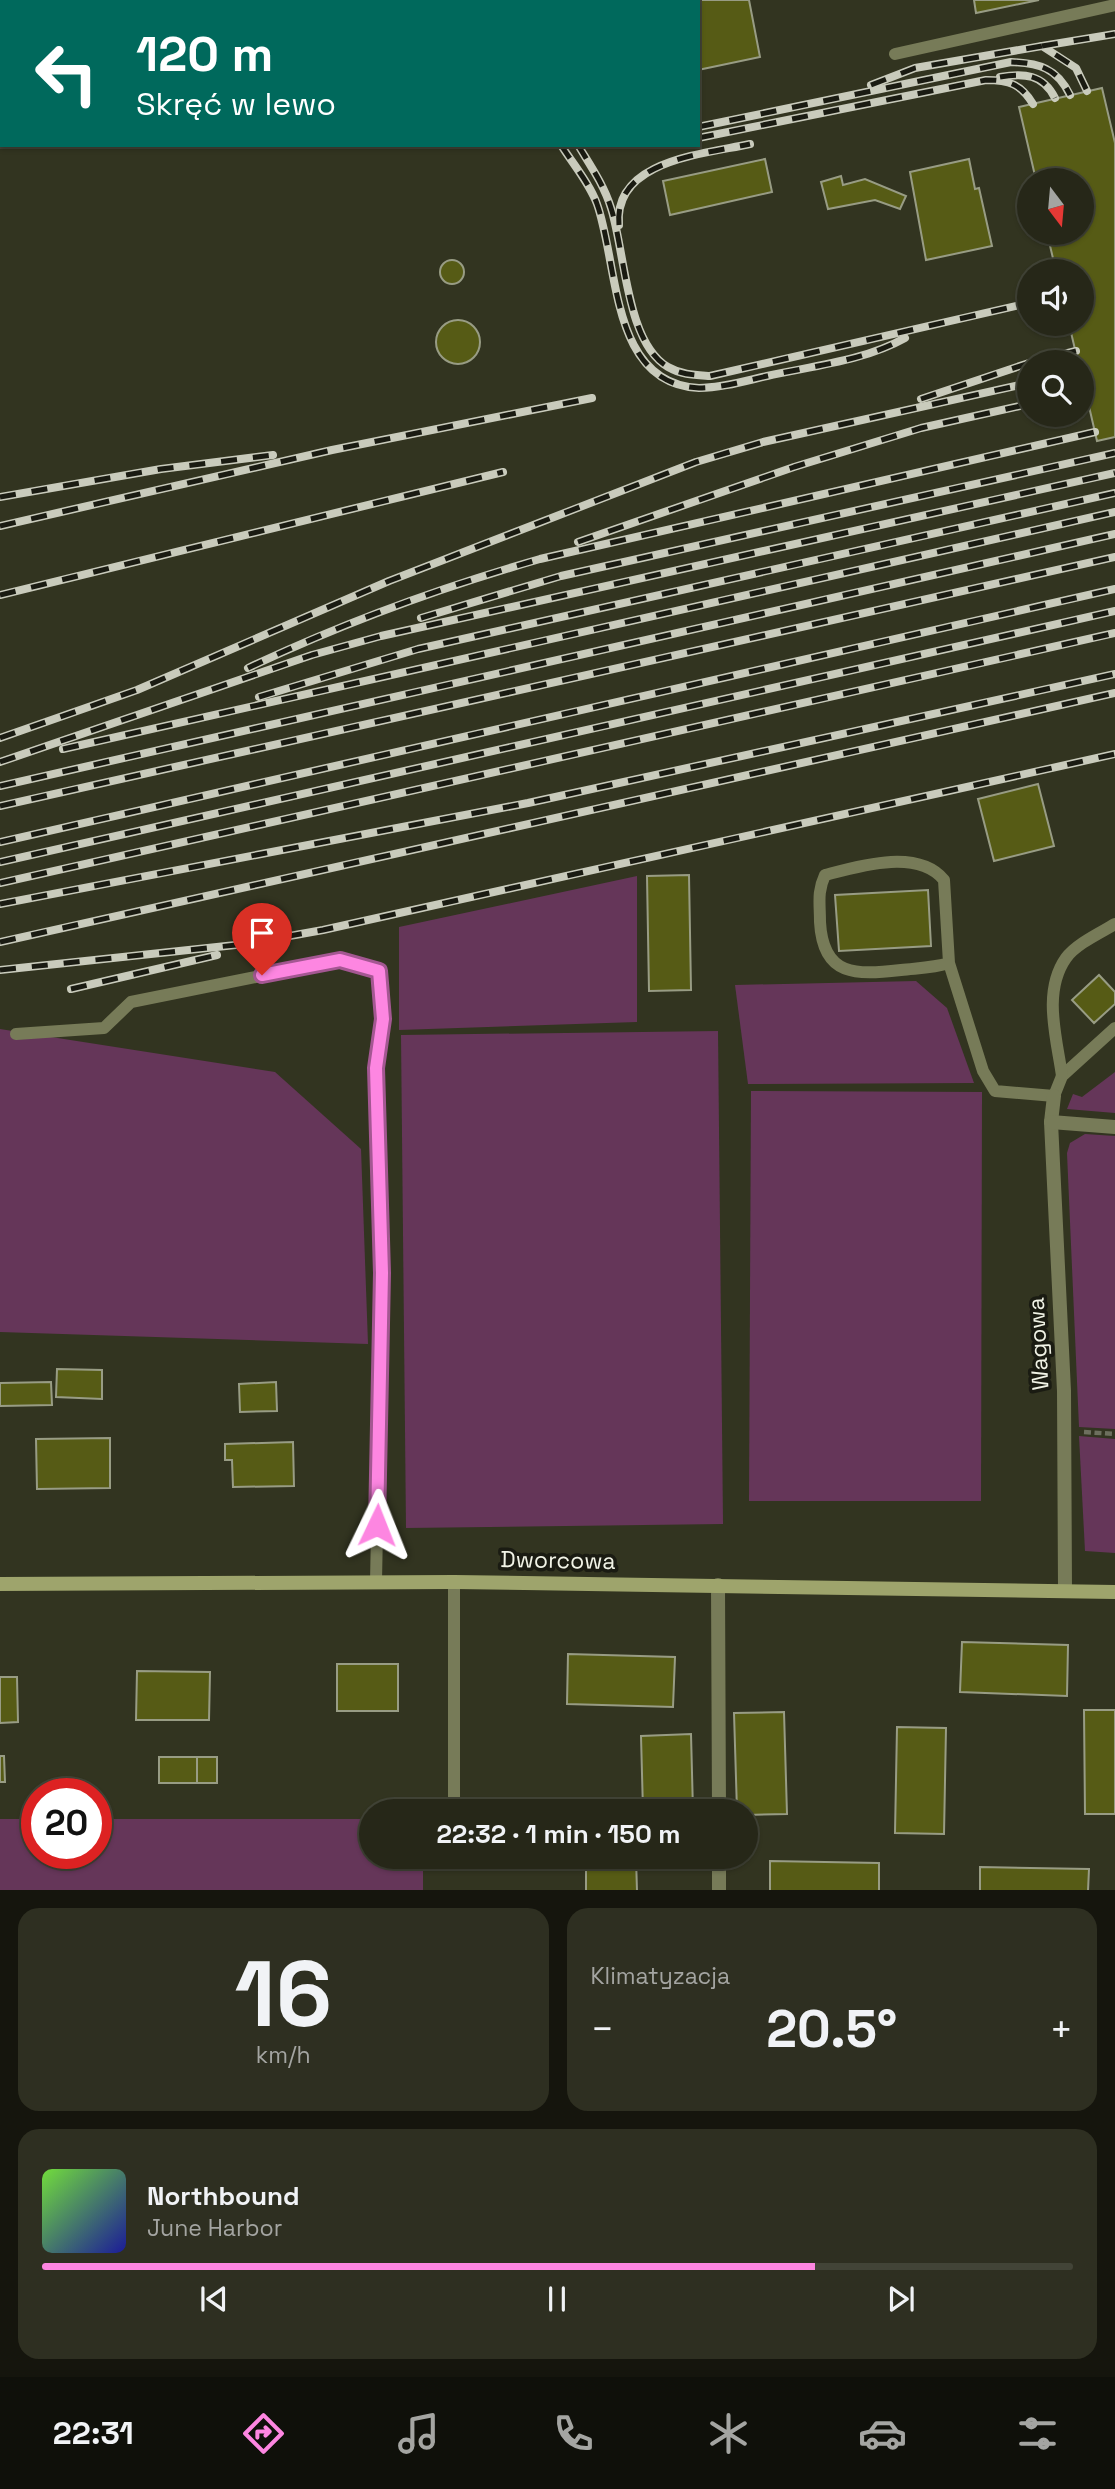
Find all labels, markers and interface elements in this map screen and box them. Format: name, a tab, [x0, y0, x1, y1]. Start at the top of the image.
text: 120 m	[136, 23, 273, 85]
icon: left	[21, 28, 112, 119]
text: Skręć w lewo	[136, 84, 336, 124]
north arrow	[1017, 168, 1094, 245]
map controls	[1017, 168, 1094, 427]
button: sound	[1017, 259, 1094, 336]
button: search	[1017, 350, 1094, 427]
pin	[232, 903, 292, 975]
icon: arrive	[243, 914, 281, 952]
street label: Wagowa	[1021, 1297, 1055, 1391]
position arrow	[340, 1488, 414, 1562]
street label: Dworcowa	[500, 1544, 616, 1576]
speed limit sign: 20	[21, 1778, 112, 1869]
text: 22:32 · 1 min · 150 m	[436, 1817, 681, 1851]
text: 16	[235, 1936, 332, 2053]
text: Klimatyzacja	[591, 1961, 730, 1991]
text: 20.5°	[766, 1996, 897, 2062]
text: −	[591, 2005, 614, 2053]
text: +	[1049, 2005, 1073, 2053]
text: km/h	[256, 2040, 311, 2070]
text: Northbound	[147, 2179, 300, 2213]
text: June Harbor	[147, 2213, 282, 2243]
icon: previous	[195, 2280, 233, 2318]
icon: pause	[538, 2280, 576, 2318]
icon: next	[882, 2280, 920, 2318]
icon: directions	[239, 2409, 288, 2458]
icon: music	[394, 2409, 443, 2458]
icon: phone	[549, 2409, 598, 2458]
icon: climate	[704, 2409, 753, 2458]
icon: car	[858, 2409, 907, 2458]
icon: filters	[1013, 2409, 1062, 2458]
text: 22:31	[53, 2413, 134, 2453]

